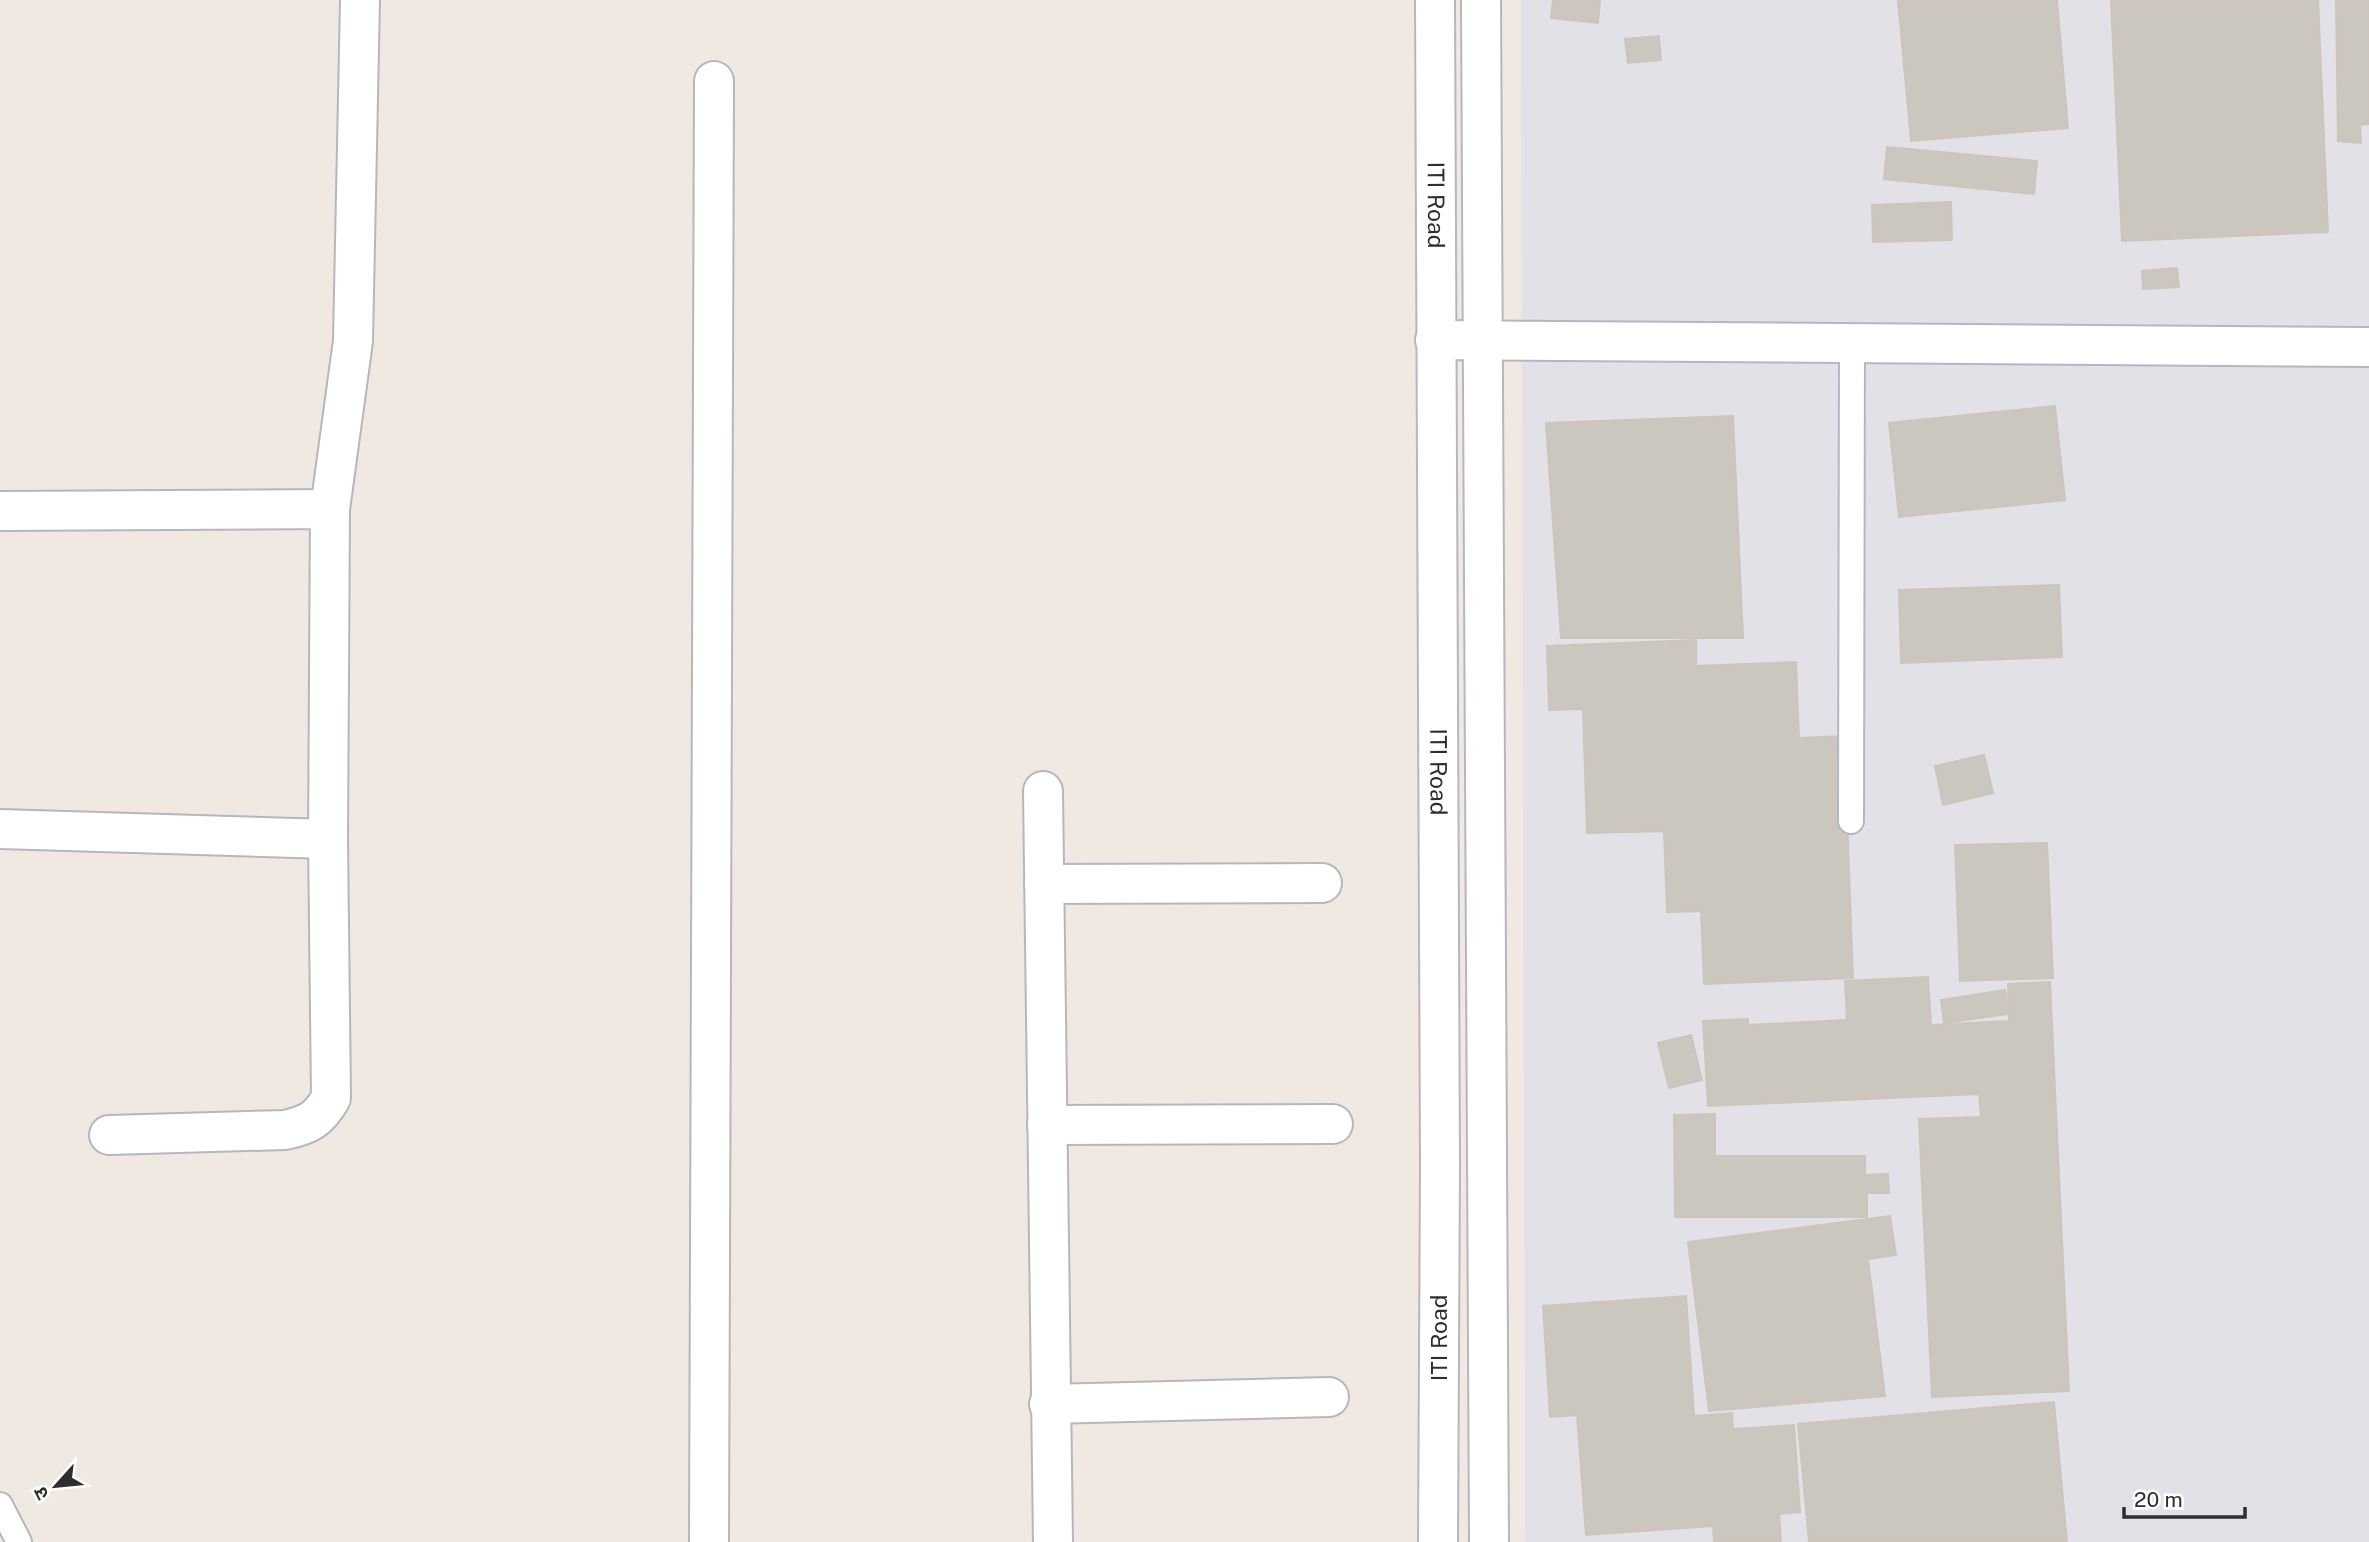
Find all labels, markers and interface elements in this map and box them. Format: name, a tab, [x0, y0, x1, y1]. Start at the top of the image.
street label: ITI Road	[1423, 162, 1450, 248]
street label: ITI Road	[1425, 729, 1452, 815]
street label: ITI Road	[1425, 1295, 1452, 1381]
north arrow	[21, 1451, 91, 1521]
scale bar	[2124, 1476, 2245, 1520]
text: उ	[28, 1483, 53, 1504]
text: 20 m	[2134, 1487, 2183, 1512]

